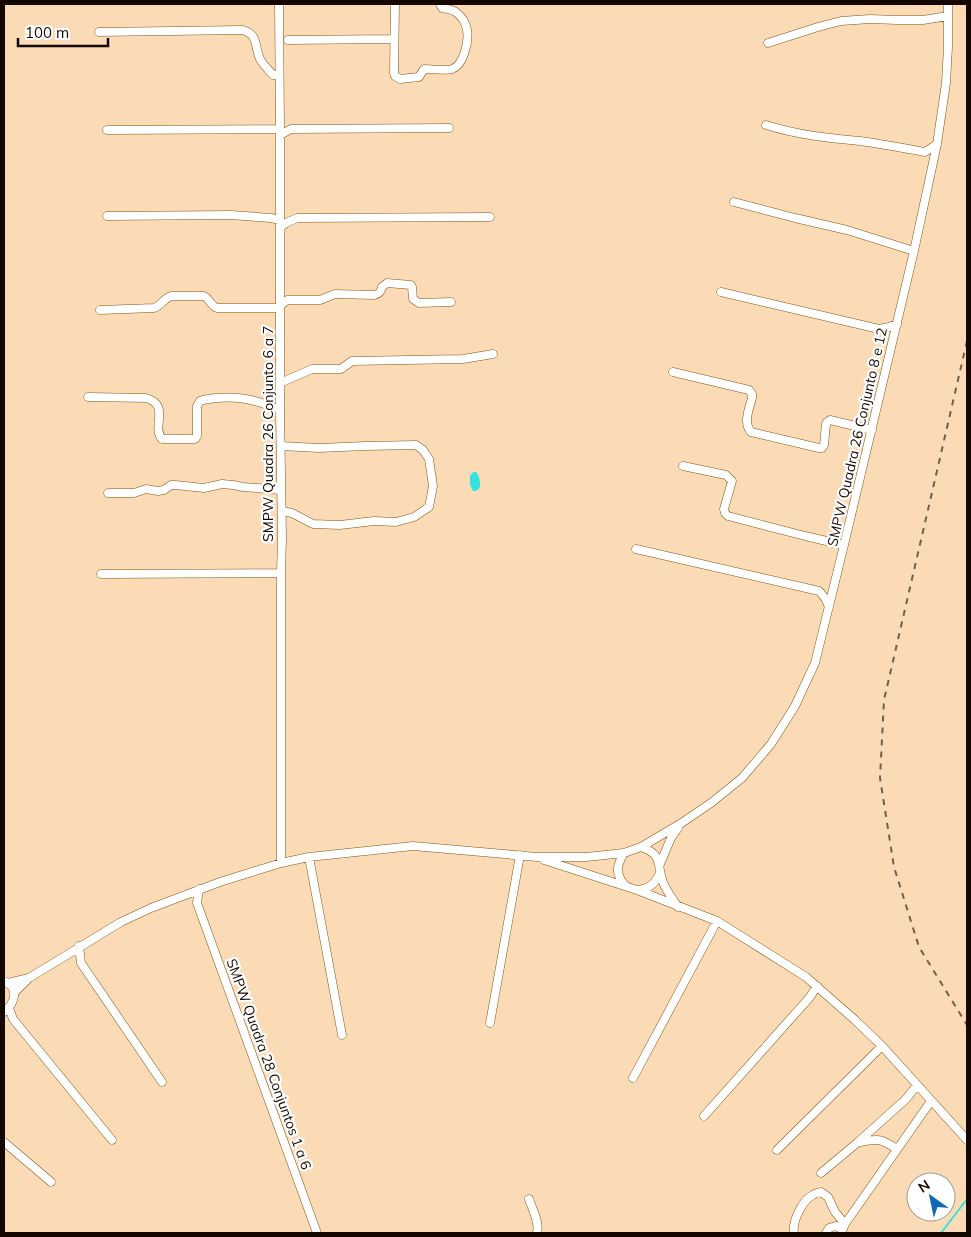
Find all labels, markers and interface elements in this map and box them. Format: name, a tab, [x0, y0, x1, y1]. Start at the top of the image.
scale bar	[18, 15, 108, 47]
text: 100 m	[25, 23, 69, 42]
street label: SMPW Quadra 26 Conjunto 6 a 7	[259, 326, 277, 542]
street label: SMPW Quadra 26 Conjunto 8 e 12	[823, 326, 891, 548]
street label: SMPW Quadra 28 Conjuntos 1 a 6	[222, 956, 316, 1172]
north arrow	[906, 1172, 956, 1222]
text: N	[915, 1176, 933, 1197]

